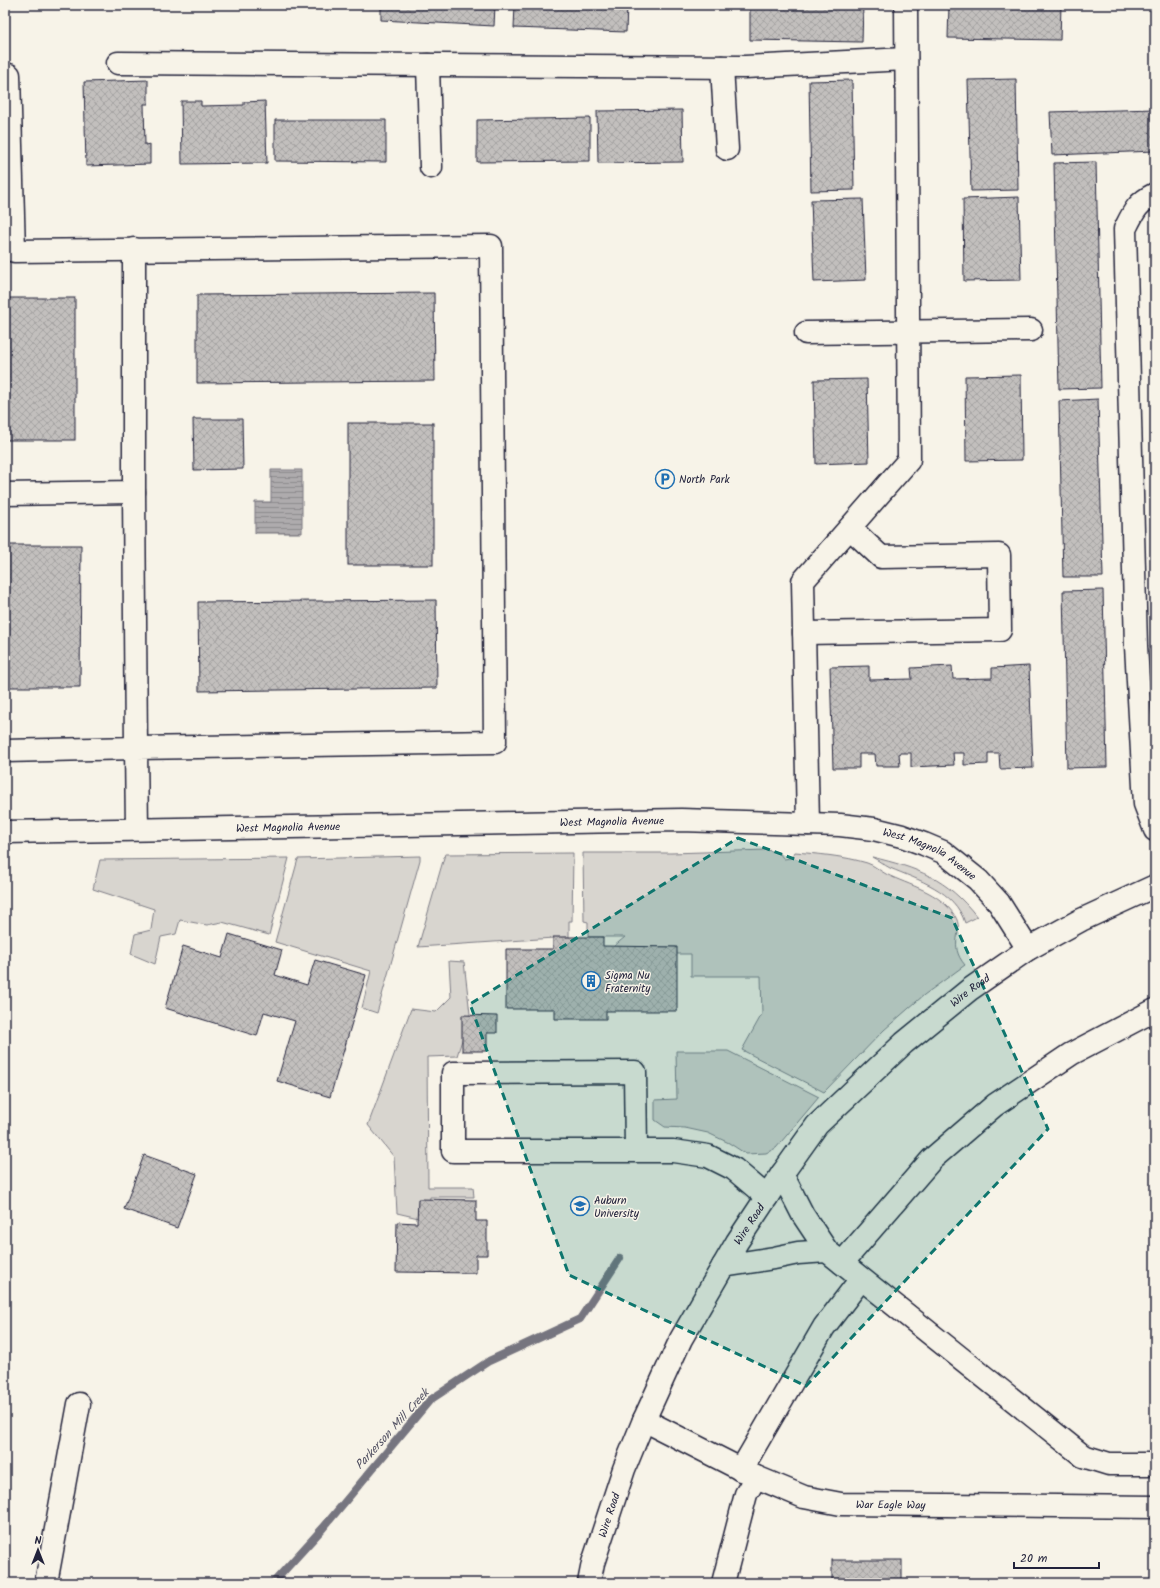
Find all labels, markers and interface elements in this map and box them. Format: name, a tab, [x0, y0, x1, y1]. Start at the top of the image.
parking icon: North Park	[654, 468, 676, 490]
place label: North Park	[679, 471, 730, 489]
street label: West Magnolia Avenue	[560, 812, 664, 832]
street label: West Magnolia Avenue	[236, 818, 340, 838]
street label: West Magnolia Avenue	[881, 824, 980, 885]
place label: Sigma Nu Fraternity	[605, 967, 651, 998]
building icon: Sigma Nu Fraternity	[580, 970, 602, 992]
street label: Wire Road	[946, 970, 995, 1012]
place label: Auburn University	[594, 1192, 640, 1223]
school or university icon: Auburn University	[569, 1195, 591, 1217]
street label: Wire Road	[729, 1200, 770, 1249]
water label: Parkerson Mill Creek	[351, 1383, 436, 1474]
street label: Wire Road	[594, 1490, 626, 1540]
street label: War Eagle Way	[856, 1496, 926, 1515]
north arrow	[18, 1530, 58, 1570]
text: N	[35, 1532, 42, 1550]
scale bar	[1014, 1544, 1099, 1570]
text: 20 m	[1020, 1549, 1048, 1568]

